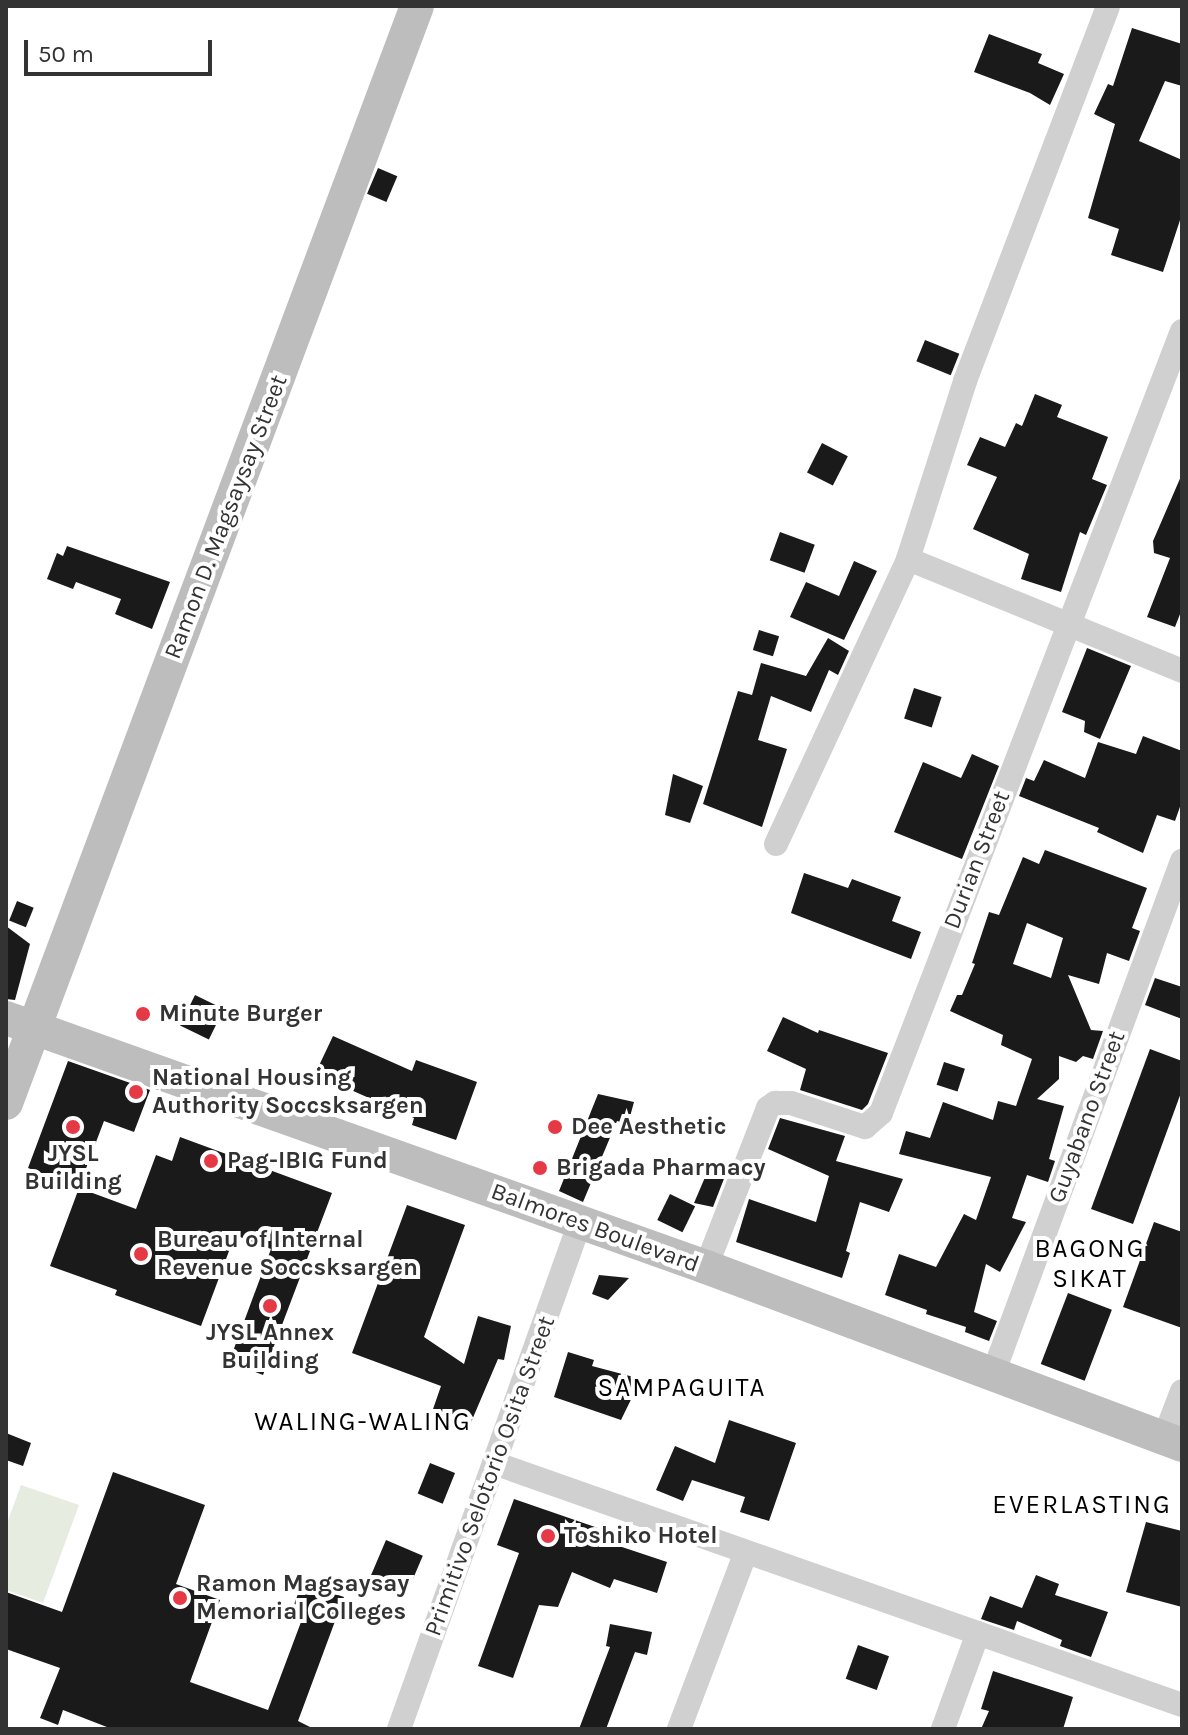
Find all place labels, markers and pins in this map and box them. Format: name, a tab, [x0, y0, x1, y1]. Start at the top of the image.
place label: Minute Burger	[159, 1000, 322, 1028]
marker: Minute Burger	[134, 1005, 152, 1023]
place label: National Housing Authority Soccsksargen	[152, 1064, 424, 1120]
marker: National Housing Authority Soccsksargen	[127, 1083, 145, 1101]
place label: Dee Aesthetic	[571, 1113, 727, 1141]
marker: JYSL Building	[64, 1118, 82, 1136]
marker: Dee Aesthetic	[546, 1118, 564, 1136]
place label: JYSL Building	[24, 1140, 122, 1196]
place label: Pag-IBIG Fund	[227, 1147, 388, 1175]
marker: Pag-IBIG Fund	[202, 1152, 220, 1170]
place label: Brigada Pharmacy	[556, 1154, 766, 1182]
marker: Brigada Pharmacy	[531, 1159, 549, 1177]
place label: Bureau of Internal Revenue Soccsksargen	[157, 1226, 418, 1282]
marker: Bureau of Internal Revenue Soccsksargen	[132, 1245, 150, 1263]
marker: JYSL Annex Building	[261, 1297, 279, 1315]
place label: JYSL Annex Building	[206, 1319, 334, 1375]
place label: Toshiko Hotel	[564, 1522, 718, 1550]
marker: Toshiko Hotel	[539, 1527, 557, 1545]
place label: Ramon Magsaysay Memorial Colleges	[196, 1570, 409, 1626]
marker: Ramon Magsaysay Memorial Colleges	[171, 1589, 189, 1607]

